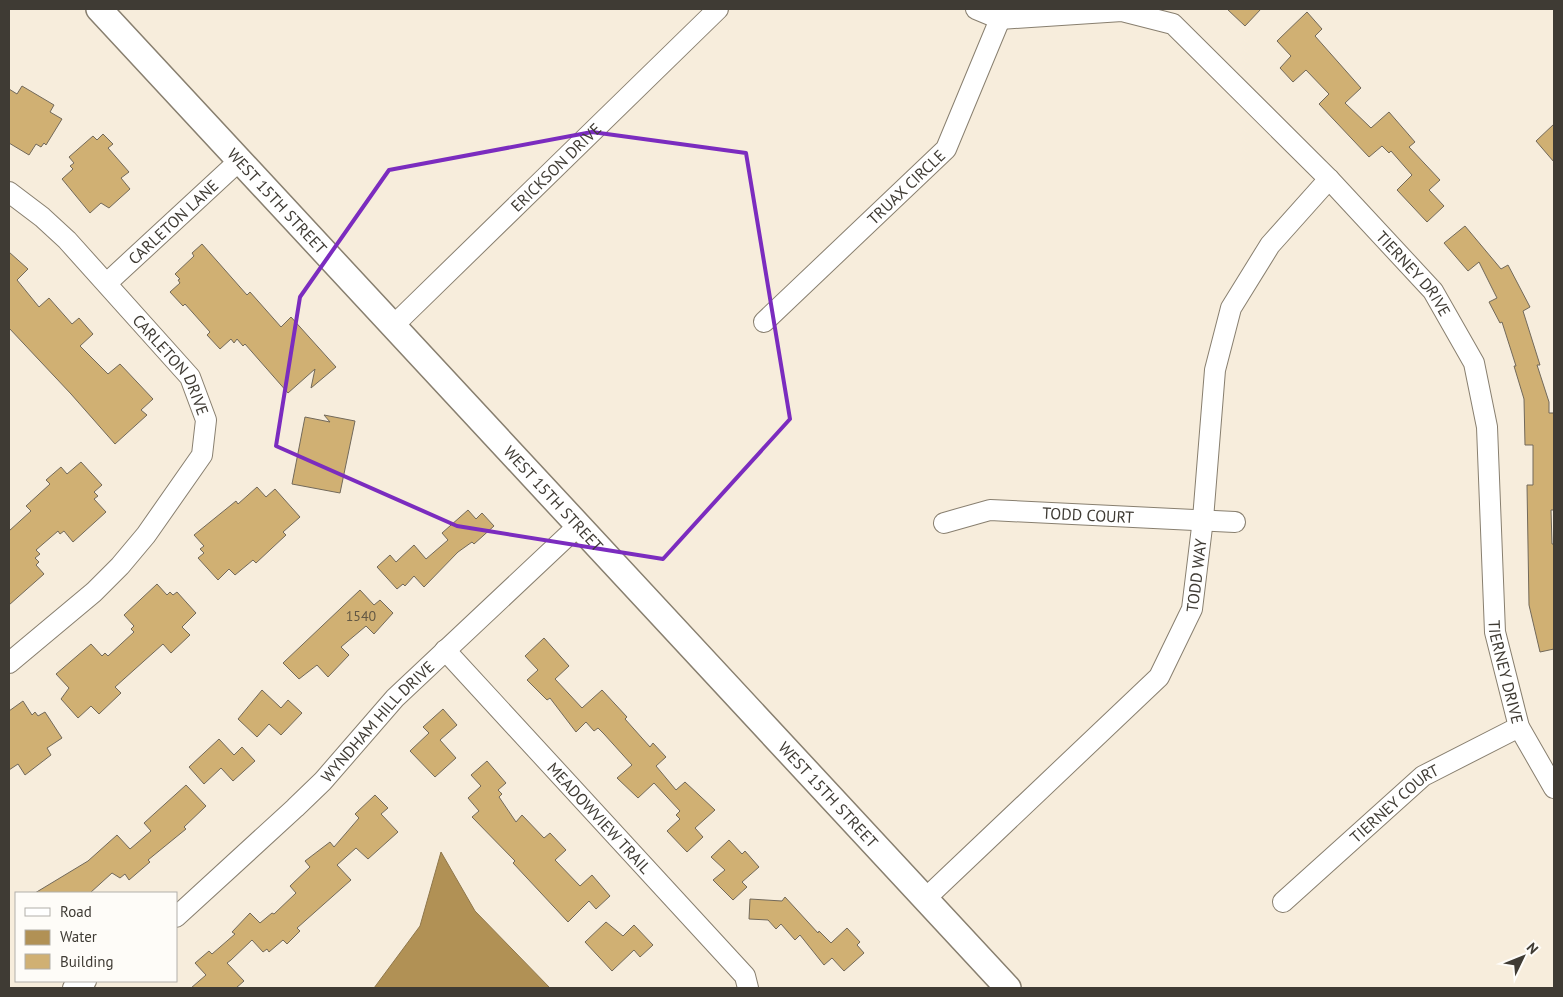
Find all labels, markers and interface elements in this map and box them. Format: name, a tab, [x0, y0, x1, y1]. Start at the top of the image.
street label: ERICKSON DRIVE	[506, 119, 605, 216]
street label: WEST 15TH STREET	[223, 144, 331, 258]
street label: TRUAX CIRCLE	[863, 145, 949, 229]
street label: CARLETON LANE	[124, 175, 222, 269]
street label: TIERNEY DRIVE	[1372, 227, 1455, 320]
street label: CARLETON DRIVE	[128, 310, 213, 418]
street label: WEST 15TH STREET	[500, 441, 608, 556]
street label: TODD COURT	[1042, 503, 1135, 527]
street label: TODD WAY	[1182, 537, 1211, 613]
house number: 1540	[346, 607, 377, 625]
street label: TIERNEY DRIVE	[1485, 620, 1528, 726]
street label: WYNDHAM HILL DRIVE	[316, 656, 438, 786]
street label: WEST 15TH STREET	[774, 737, 883, 852]
street label: MEADOWVIEW TRAIL	[543, 758, 656, 878]
street label: TIERNEY COURT	[1346, 760, 1442, 847]
legend	[15, 892, 178, 982]
text: Road	[60, 902, 92, 921]
text: Water	[60, 927, 97, 946]
north arrow	[1498, 932, 1548, 982]
text: N	[1523, 939, 1542, 958]
text: Building	[60, 952, 114, 971]

